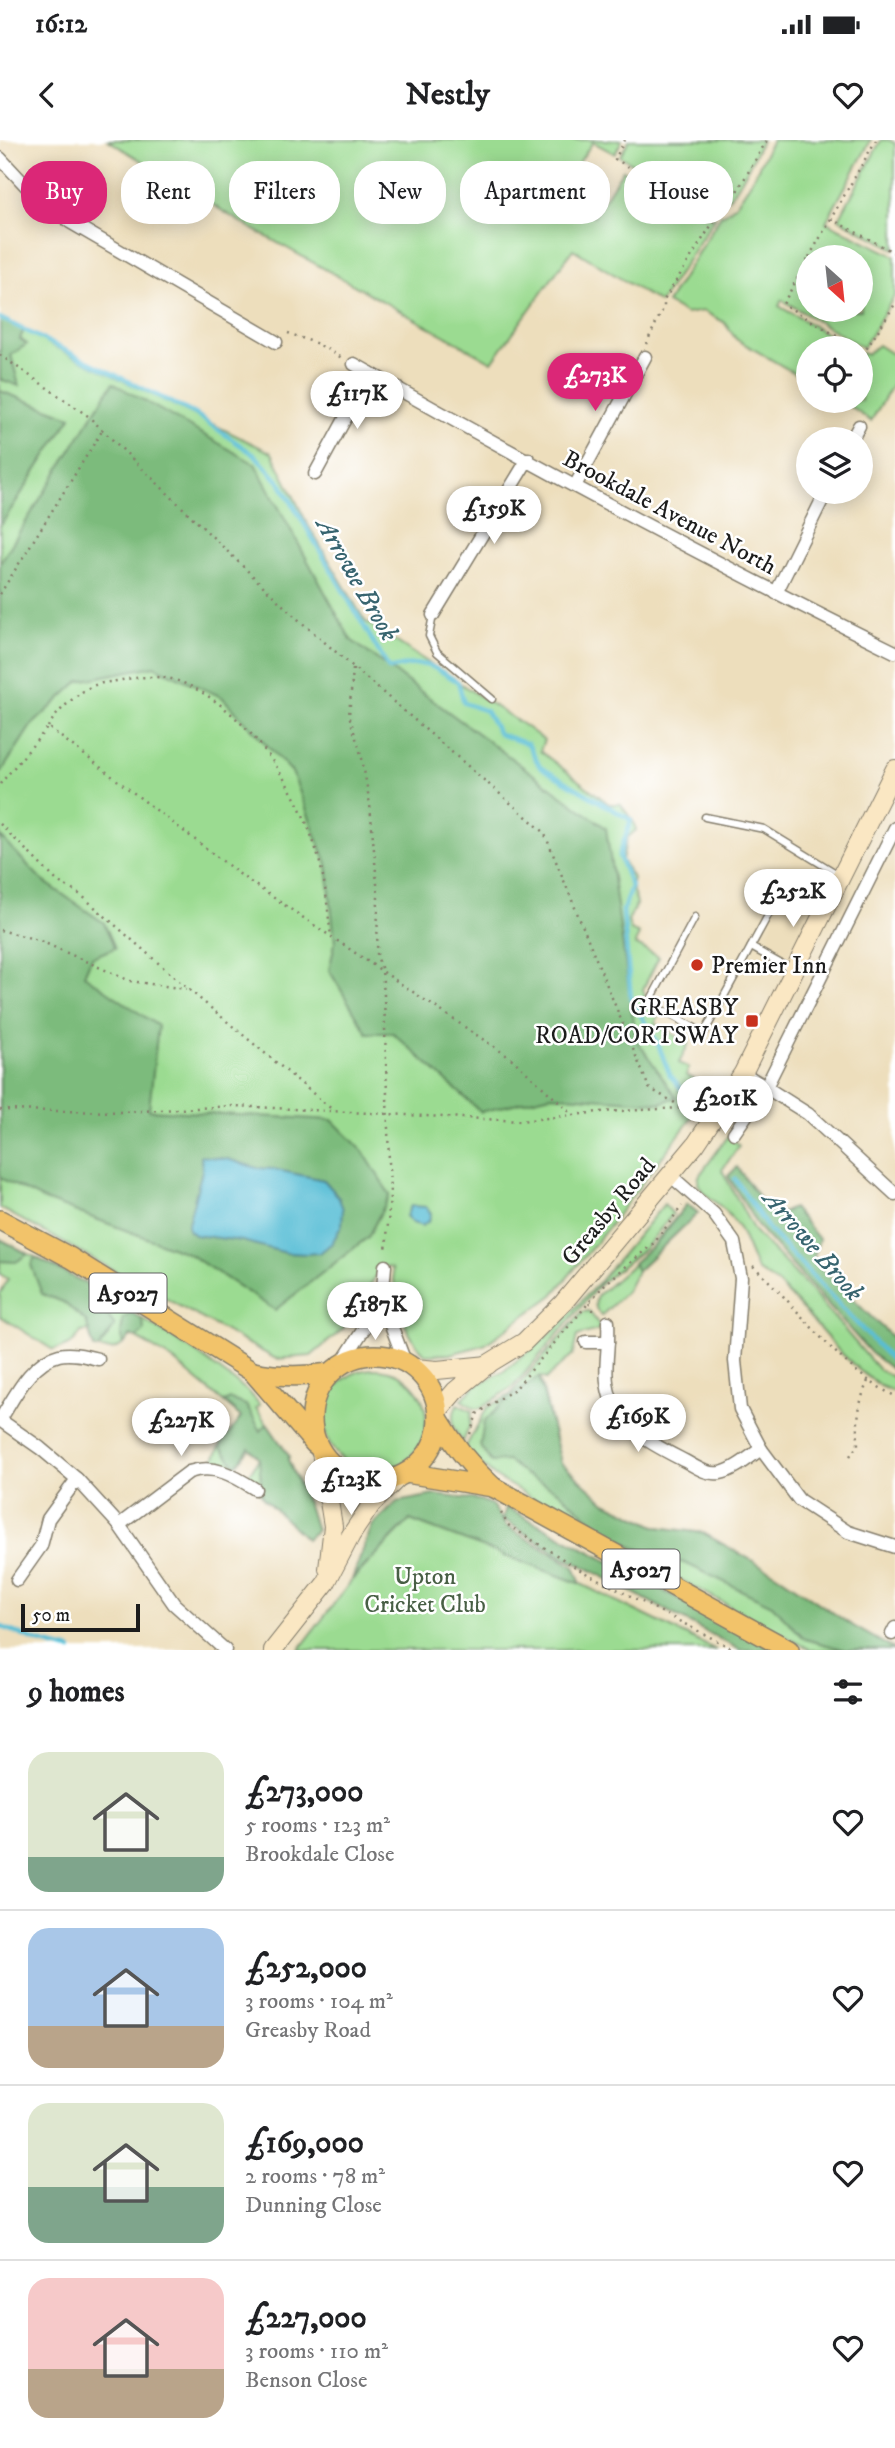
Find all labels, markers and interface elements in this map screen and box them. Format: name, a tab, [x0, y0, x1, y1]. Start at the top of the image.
text: 16:12	[35, 8, 87, 41]
text: Nestly	[405, 75, 490, 115]
icon: back	[28, 76, 66, 114]
icon: heart	[829, 76, 867, 114]
chip: Buy	[21, 161, 107, 224]
chip: Rent	[121, 161, 215, 224]
chip: Filters	[229, 161, 340, 224]
chip: New	[354, 161, 446, 224]
chip: Apartment	[460, 161, 610, 224]
chip: House	[624, 161, 733, 224]
north arrow	[796, 245, 873, 322]
map controls	[796, 245, 873, 504]
button: locate	[796, 336, 873, 413]
pin: £273K	[546, 354, 644, 413]
text: £273K	[563, 361, 627, 390]
pin: £117K	[308, 372, 406, 431]
text: £117K	[326, 379, 388, 408]
button: layers	[796, 427, 873, 504]
street label: Brookdale Avenue North	[558, 444, 782, 582]
pin: £159K	[445, 486, 543, 546]
text: £159K	[462, 494, 526, 523]
water label: Arrowe Brook	[307, 510, 405, 647]
pin: £252K	[744, 870, 842, 929]
text: £252K	[760, 877, 826, 906]
place label: Premier Inn	[711, 951, 827, 981]
marker: Premier Inn	[689, 957, 705, 973]
place label: GREASBY ROAD/CORTSWAY	[535, 993, 739, 1051]
marker: GREASBY ROAD/CORTSWAY	[744, 1013, 760, 1029]
pin: £201K	[676, 1076, 774, 1136]
text: £201K	[693, 1084, 757, 1113]
street label: Greasby Road	[555, 1152, 662, 1272]
water label: Arrowe Brook	[753, 1181, 870, 1309]
road number: A5027	[90, 1274, 166, 1312]
pin: £187K	[326, 1282, 424, 1342]
text: £187K	[343, 1290, 407, 1319]
pin: £169K	[589, 1394, 687, 1454]
pin: £227K	[132, 1398, 230, 1458]
text: £169K	[606, 1402, 670, 1431]
text: £227K	[148, 1406, 214, 1435]
pin: £123K	[302, 1458, 400, 1517]
text: £123K	[321, 1465, 381, 1494]
road number: A5027	[602, 1550, 680, 1588]
park label: Upton Cricket Club	[364, 1562, 486, 1620]
scale bar	[21, 1601, 140, 1633]
text: 50 m	[32, 1604, 70, 1627]
icon: filters	[829, 1673, 867, 1711]
text: 9 homes	[28, 1674, 125, 1711]
text: £273,000	[245, 1774, 363, 1811]
icon: home	[84, 1780, 168, 1864]
icon: heart	[829, 1803, 867, 1841]
text: 5 rooms · 123 m²	[245, 1811, 390, 1840]
text: Brookdale Close	[245, 1840, 395, 1869]
text: £252,000	[245, 1950, 367, 1987]
icon: home	[84, 1956, 168, 2040]
icon: heart	[829, 1979, 867, 2017]
text: 3 rooms · 104 m²	[245, 1987, 393, 2016]
text: Greasby Road	[245, 2016, 371, 2045]
text: £169,000	[245, 2125, 364, 2162]
icon: home	[84, 2131, 168, 2215]
icon: heart	[829, 2154, 867, 2192]
text: 2 rooms · 78 m²	[245, 2162, 385, 2191]
text: Dunning Close	[245, 2191, 382, 2220]
text: £227,000	[245, 2300, 367, 2337]
icon: home	[84, 2306, 168, 2390]
icon: heart	[829, 2329, 867, 2367]
text: 3 rooms · 110 m²	[245, 2337, 388, 2366]
text: Benson Close	[245, 2366, 367, 2395]

